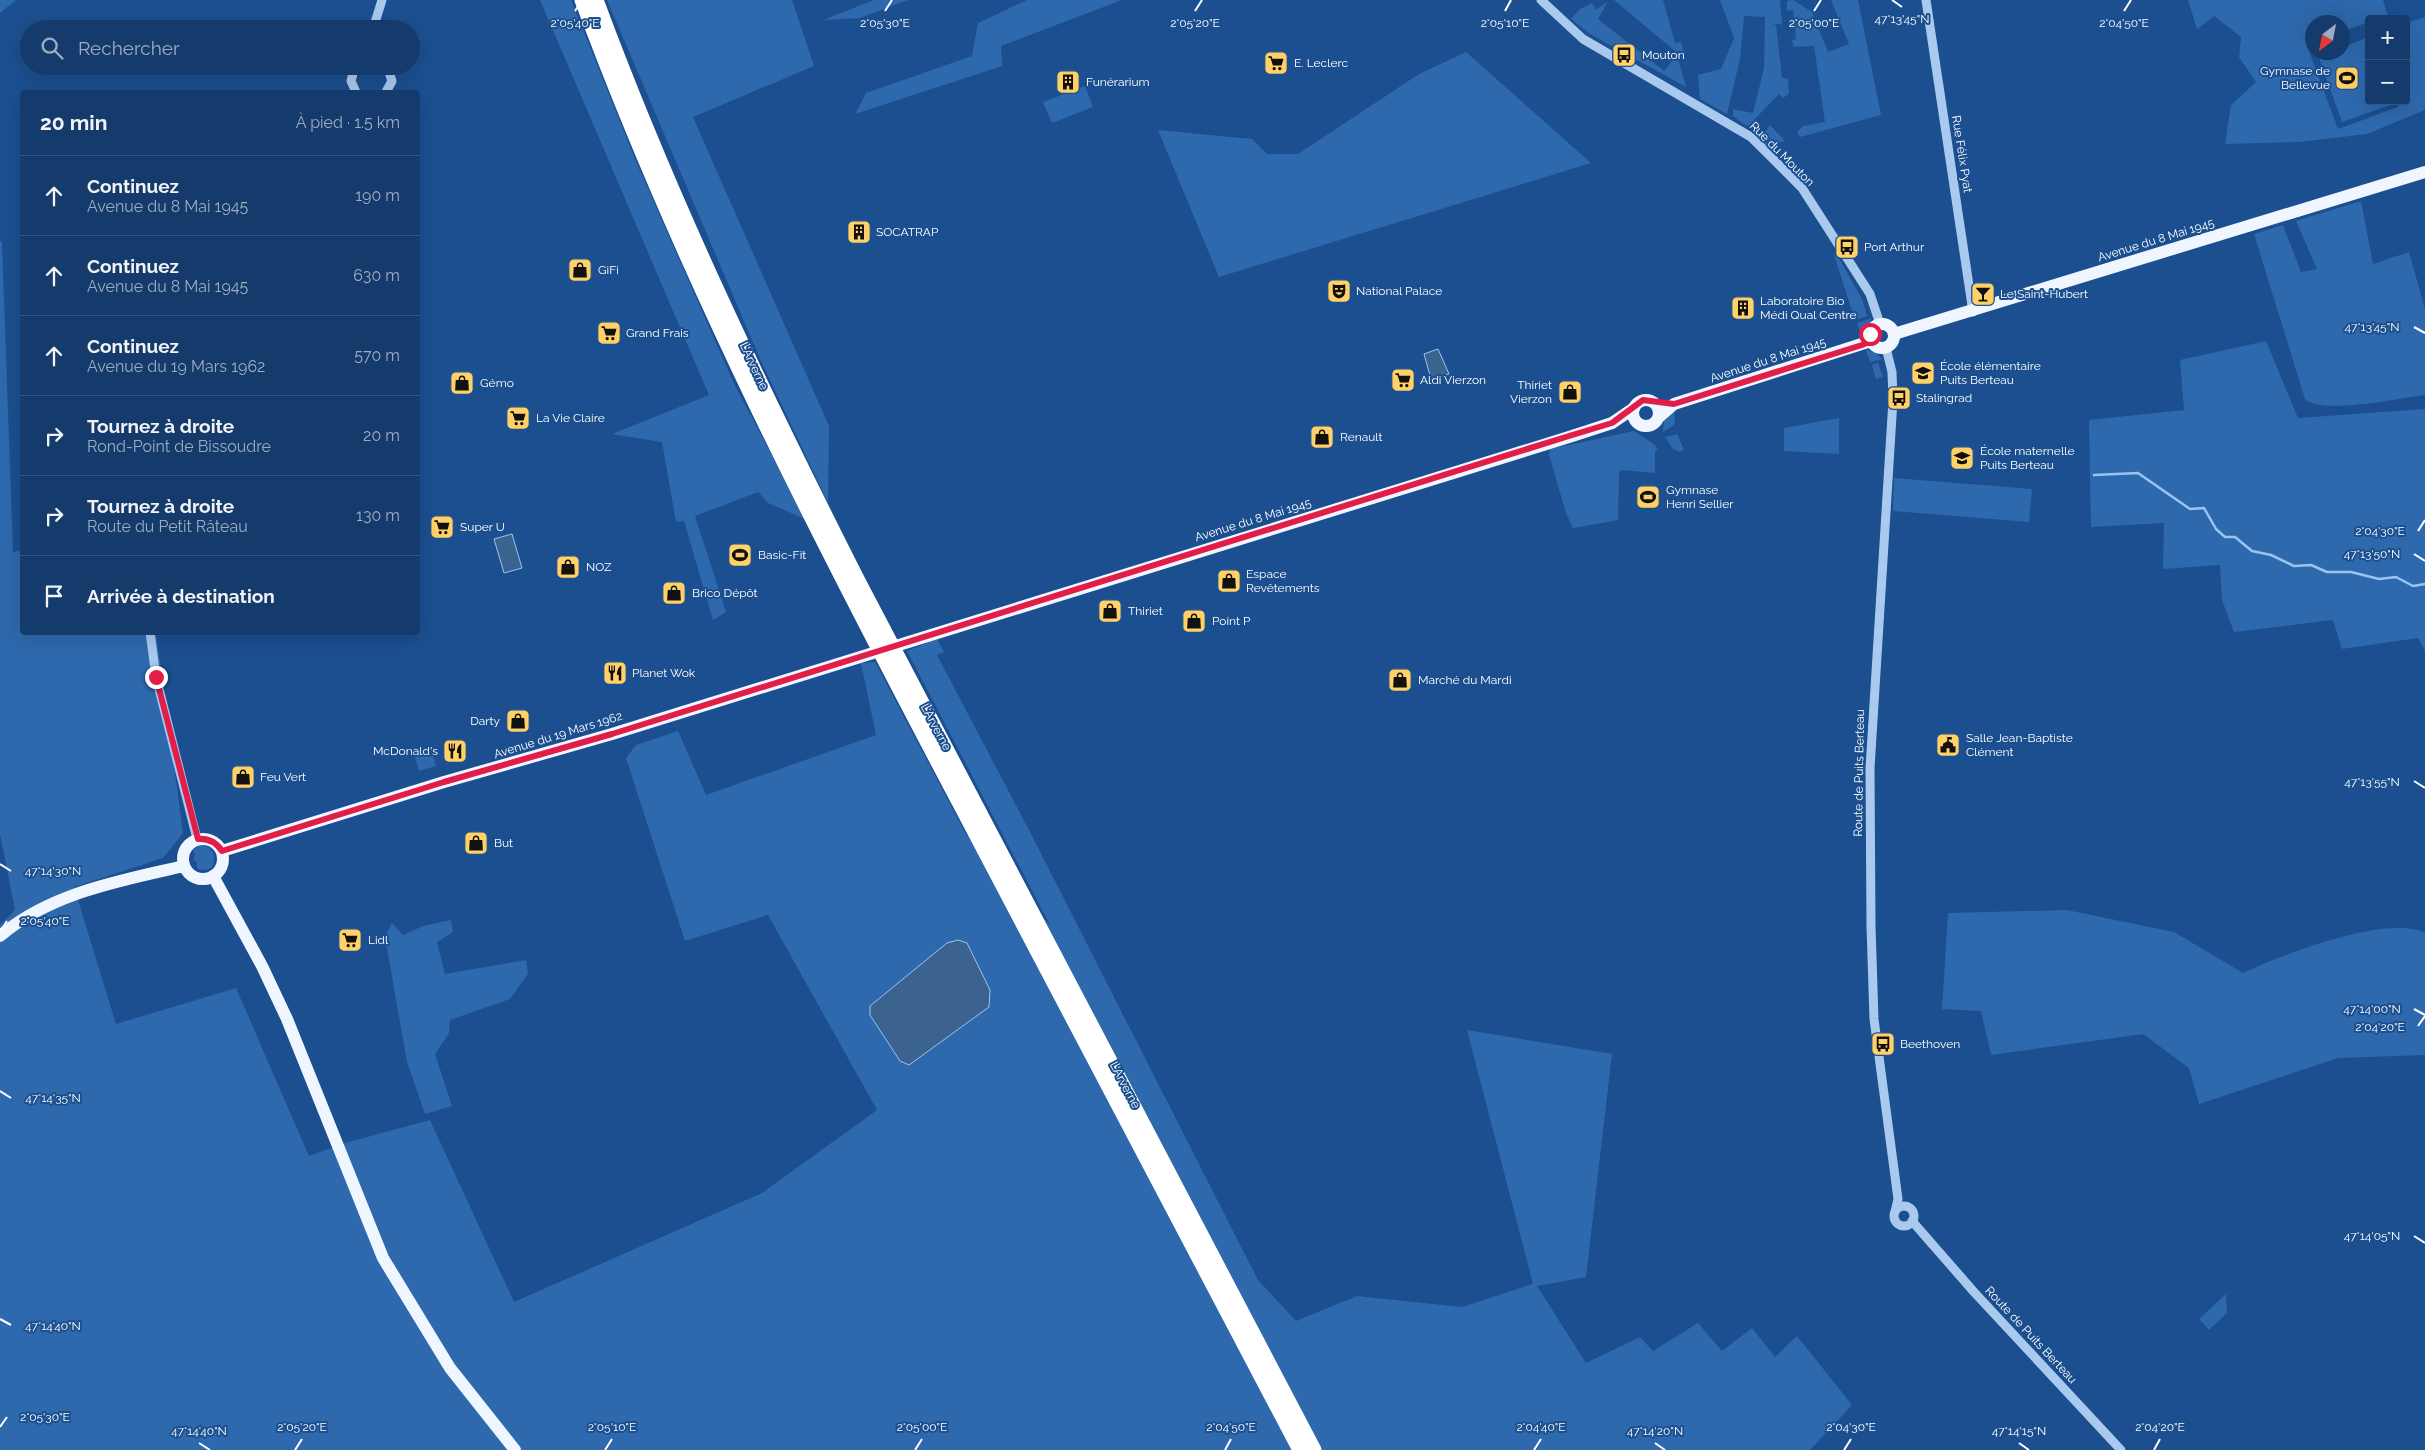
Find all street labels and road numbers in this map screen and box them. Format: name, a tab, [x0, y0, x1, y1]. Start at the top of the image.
street label: Rue Félix Pyat	[1949, 114, 1975, 194]
street label: Rue du Mouton	[1747, 119, 1817, 189]
street label: Avenue du 8 Mai 1945	[2096, 215, 2216, 264]
street label: Avenue du 8 Mai 1945	[1708, 335, 1828, 385]
street label: L'Arverne	[737, 340, 771, 392]
street label: Avenue du 8 Mai 1945	[1193, 495, 1313, 544]
street label: L'Arverne	[918, 701, 954, 753]
street label: Avenue du 19 Mars 1962	[492, 709, 624, 761]
street label: Route de Puits Berteau	[1851, 709, 1867, 837]
street label: L'Arverne	[1107, 1059, 1143, 1111]
street label: Route de Puits Berteau	[1982, 1284, 2080, 1386]

